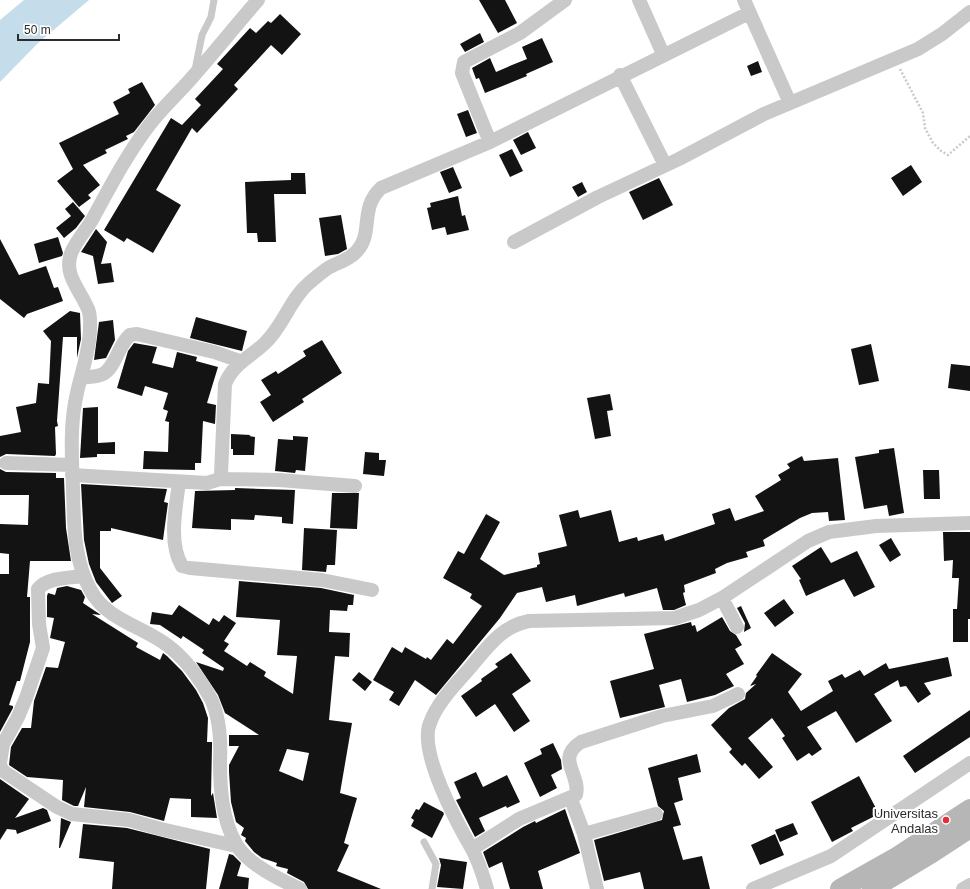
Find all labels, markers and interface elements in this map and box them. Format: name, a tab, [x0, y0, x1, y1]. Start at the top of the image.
scale bar	[18, 16, 119, 42]
text: 50 m	[24, 23, 51, 37]
place label: Universitas Andalas	[874, 806, 938, 836]
marker: Universitas Andalas	[941, 815, 951, 825]

